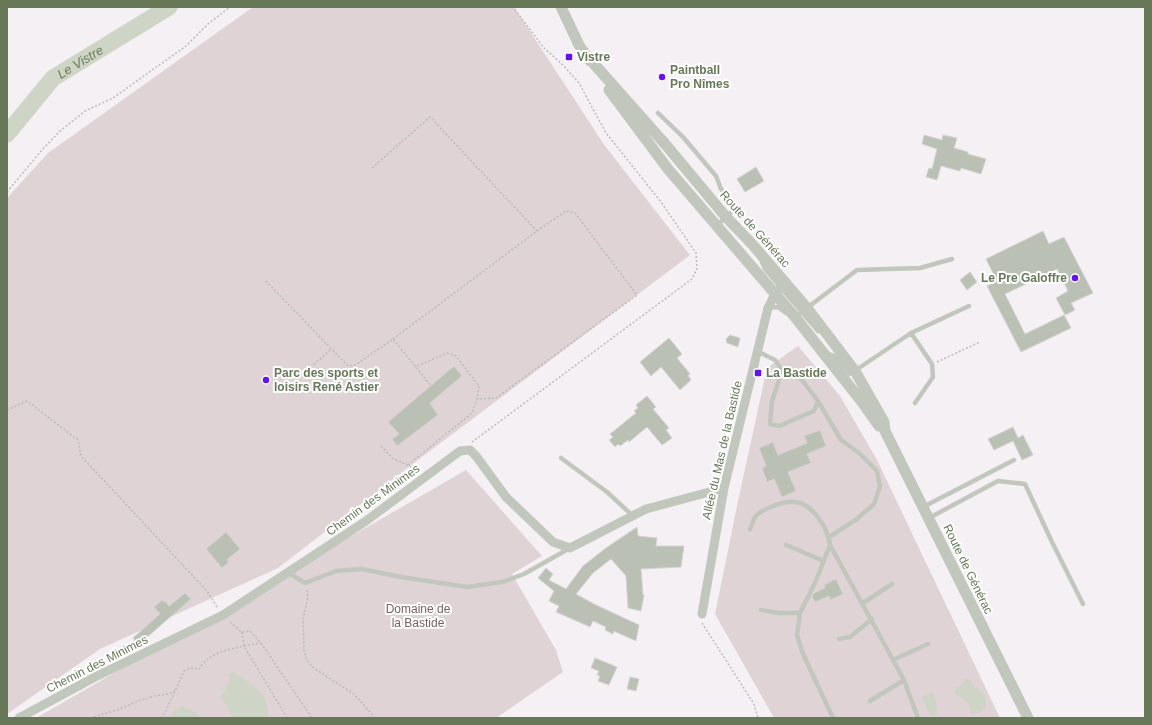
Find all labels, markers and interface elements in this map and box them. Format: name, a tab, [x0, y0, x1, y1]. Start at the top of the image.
water label: Le Vistre	[54, 42, 106, 82]
place label: Vistre	[577, 50, 610, 64]
marker: Vistre	[564, 52, 574, 62]
place label: Paintball Pro Nîmes	[670, 63, 730, 91]
marker: Paintball Pro Nîmes	[657, 72, 667, 82]
street label: Route de Générac	[717, 188, 793, 270]
place label: Le Pre Galoffre	[981, 271, 1067, 285]
marker: Le Pre Galoffre	[1070, 273, 1080, 283]
place label: Parc des sports et loisirs René Astier	[274, 366, 379, 394]
place label: La Bastide	[766, 366, 827, 380]
marker: La Bastide	[753, 368, 763, 378]
marker: Parc des sports et loisirs René Astier	[261, 375, 271, 385]
street label: Allée du Mas de la Bastide	[699, 379, 745, 521]
street label: Chemin des Minimes	[324, 461, 422, 539]
street label: Route de Générac	[940, 522, 996, 616]
park label: Domaine de la Bastide	[386, 602, 451, 630]
street label: Chemin des Minimes	[44, 632, 150, 696]

